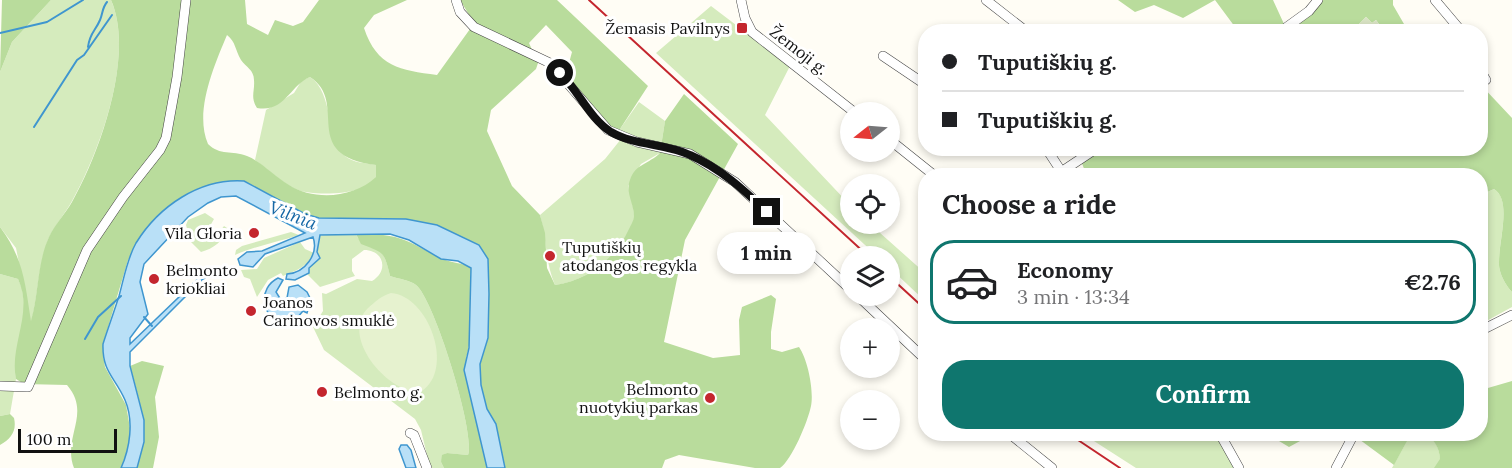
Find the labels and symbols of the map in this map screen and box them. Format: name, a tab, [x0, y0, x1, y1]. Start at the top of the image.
place label: Žemasis Pavilnys	[605, 18, 730, 38]
marker: Žemasis Pavilnys	[735, 21, 749, 35]
street label: Žemoji g.	[766, 21, 832, 79]
route start	[546, 59, 573, 86]
north arrow	[840, 102, 900, 162]
water label: Vilnia	[266, 195, 320, 235]
route end	[753, 198, 780, 225]
place label: Vila Gloria	[164, 223, 242, 243]
marker: Vila Gloria	[247, 226, 261, 240]
callout: 1 min	[718, 233, 816, 275]
place label: Tuputiškių atodangos regykla	[562, 237, 697, 275]
marker: Tuputiškių atodangos regykla	[543, 249, 557, 263]
place label: Belmonto kriokliai	[166, 260, 238, 298]
marker: Belmonto kriokliai	[147, 272, 161, 286]
place label: Joanos Carinovos smuklė	[262, 292, 395, 330]
marker: Joanos Carinovos smuklė	[244, 304, 258, 318]
place label: Belmonto nuotykių parkas	[579, 379, 698, 417]
place label: Belmonto g.	[334, 382, 423, 402]
marker: Belmonto g.	[315, 385, 329, 399]
marker: Belmonto nuotykių parkas	[703, 391, 717, 405]
scale bar	[18, 426, 117, 454]

